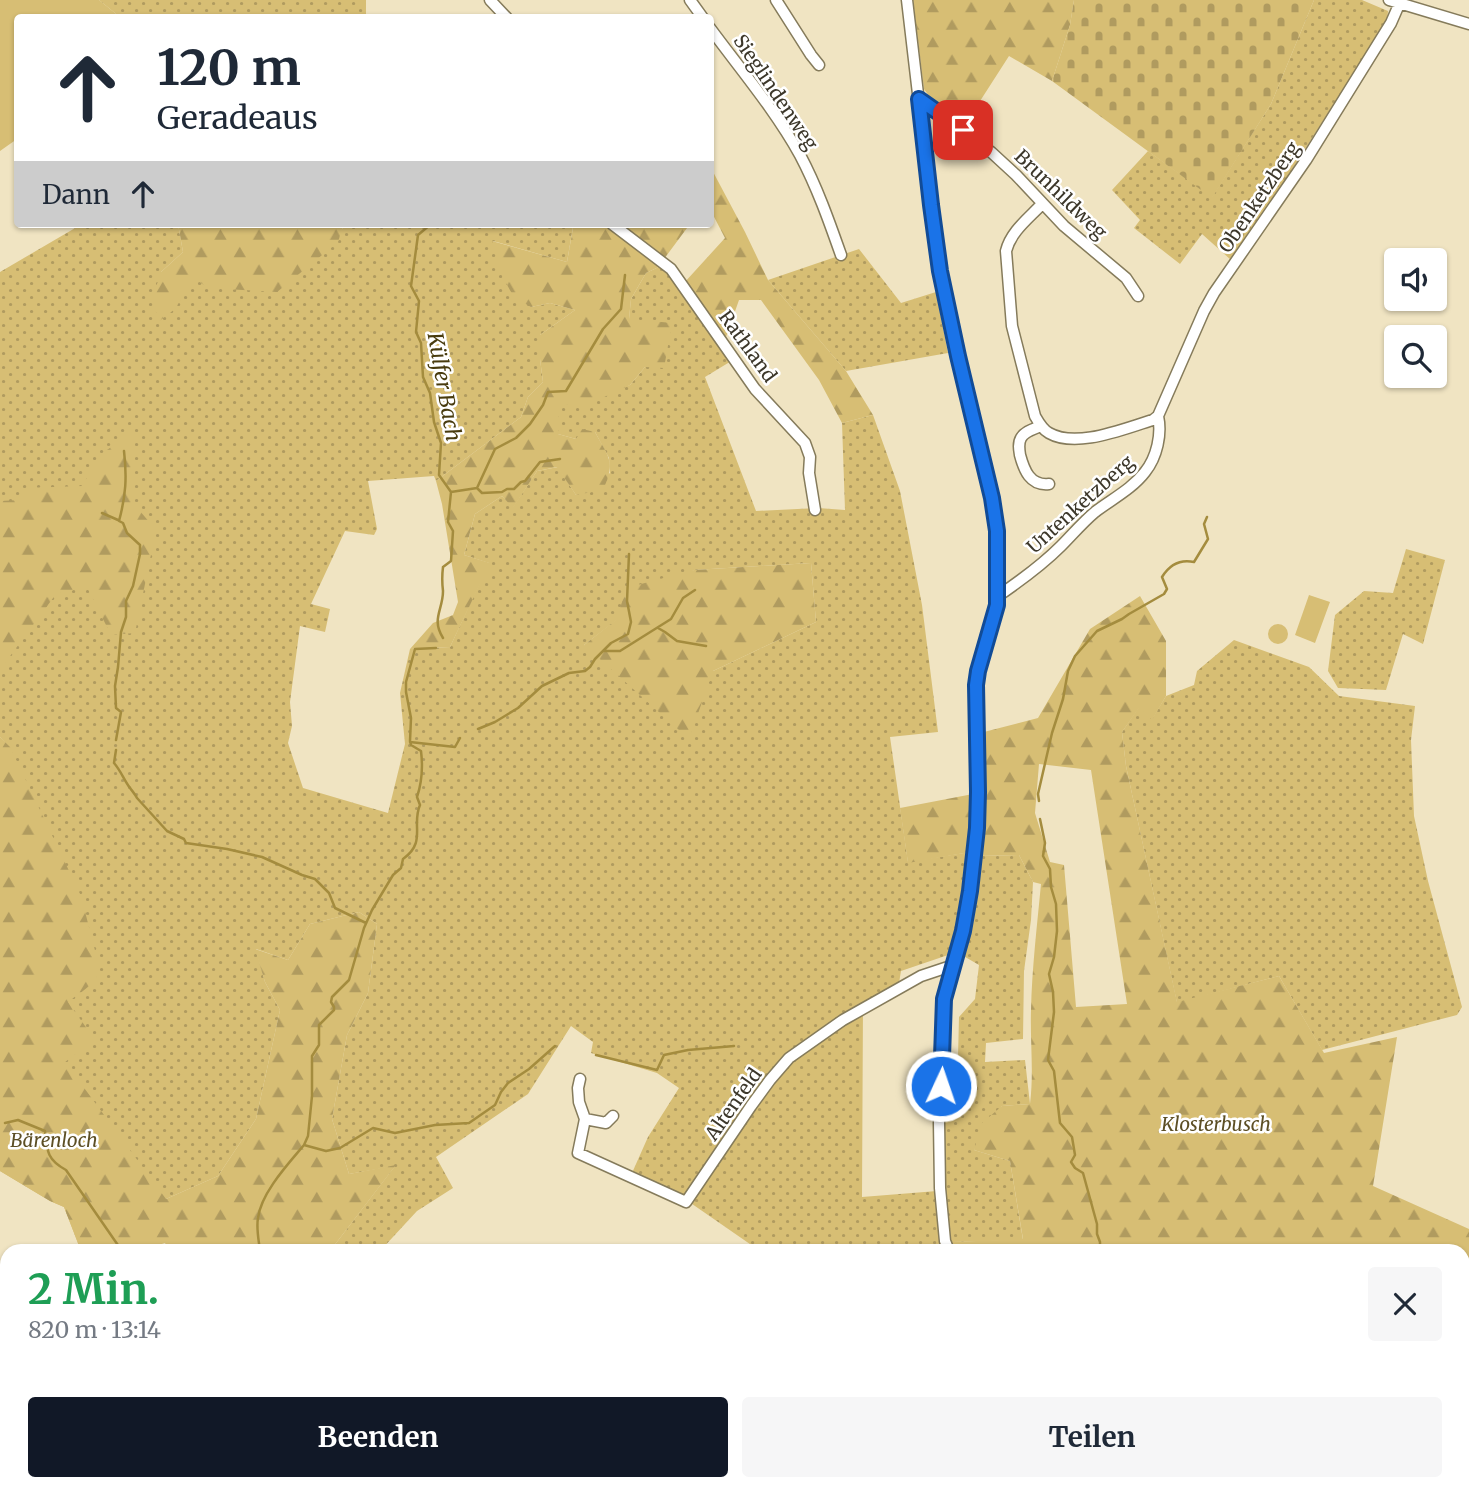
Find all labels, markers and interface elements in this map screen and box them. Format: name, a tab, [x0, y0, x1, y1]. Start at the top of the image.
street label: Sieglindenweg	[728, 30, 824, 155]
text: 120 m	[157, 37, 301, 98]
icon: ahead	[42, 42, 133, 133]
text: Geradeaus	[157, 98, 318, 138]
pin	[933, 100, 993, 160]
icon: arrive	[944, 111, 982, 149]
street label: Obenketzberg	[1213, 137, 1305, 257]
street label: Brunhildweg	[1010, 144, 1112, 244]
icon: ahead	[124, 175, 162, 213]
text: Dann	[42, 178, 110, 211]
map controls	[1384, 248, 1447, 388]
button: sound	[1384, 248, 1447, 311]
street label: Rathland	[714, 305, 782, 387]
button: search	[1384, 325, 1447, 388]
water label: Külfer Bach	[421, 329, 467, 443]
street label: Untenketzberg	[1021, 449, 1139, 558]
position arrow	[904, 1049, 978, 1123]
street label: Altenfeld	[699, 1063, 767, 1146]
park label: Klosterbusch	[1160, 1112, 1271, 1136]
park label: Bärenloch	[10, 1128, 98, 1152]
text: 2 Min.	[28, 1263, 159, 1315]
button: close	[1368, 1267, 1442, 1341]
text: 820 m · 13:14	[28, 1315, 161, 1344]
button: Beenden	[28, 1397, 728, 1477]
button: Teilen	[742, 1397, 1442, 1477]

